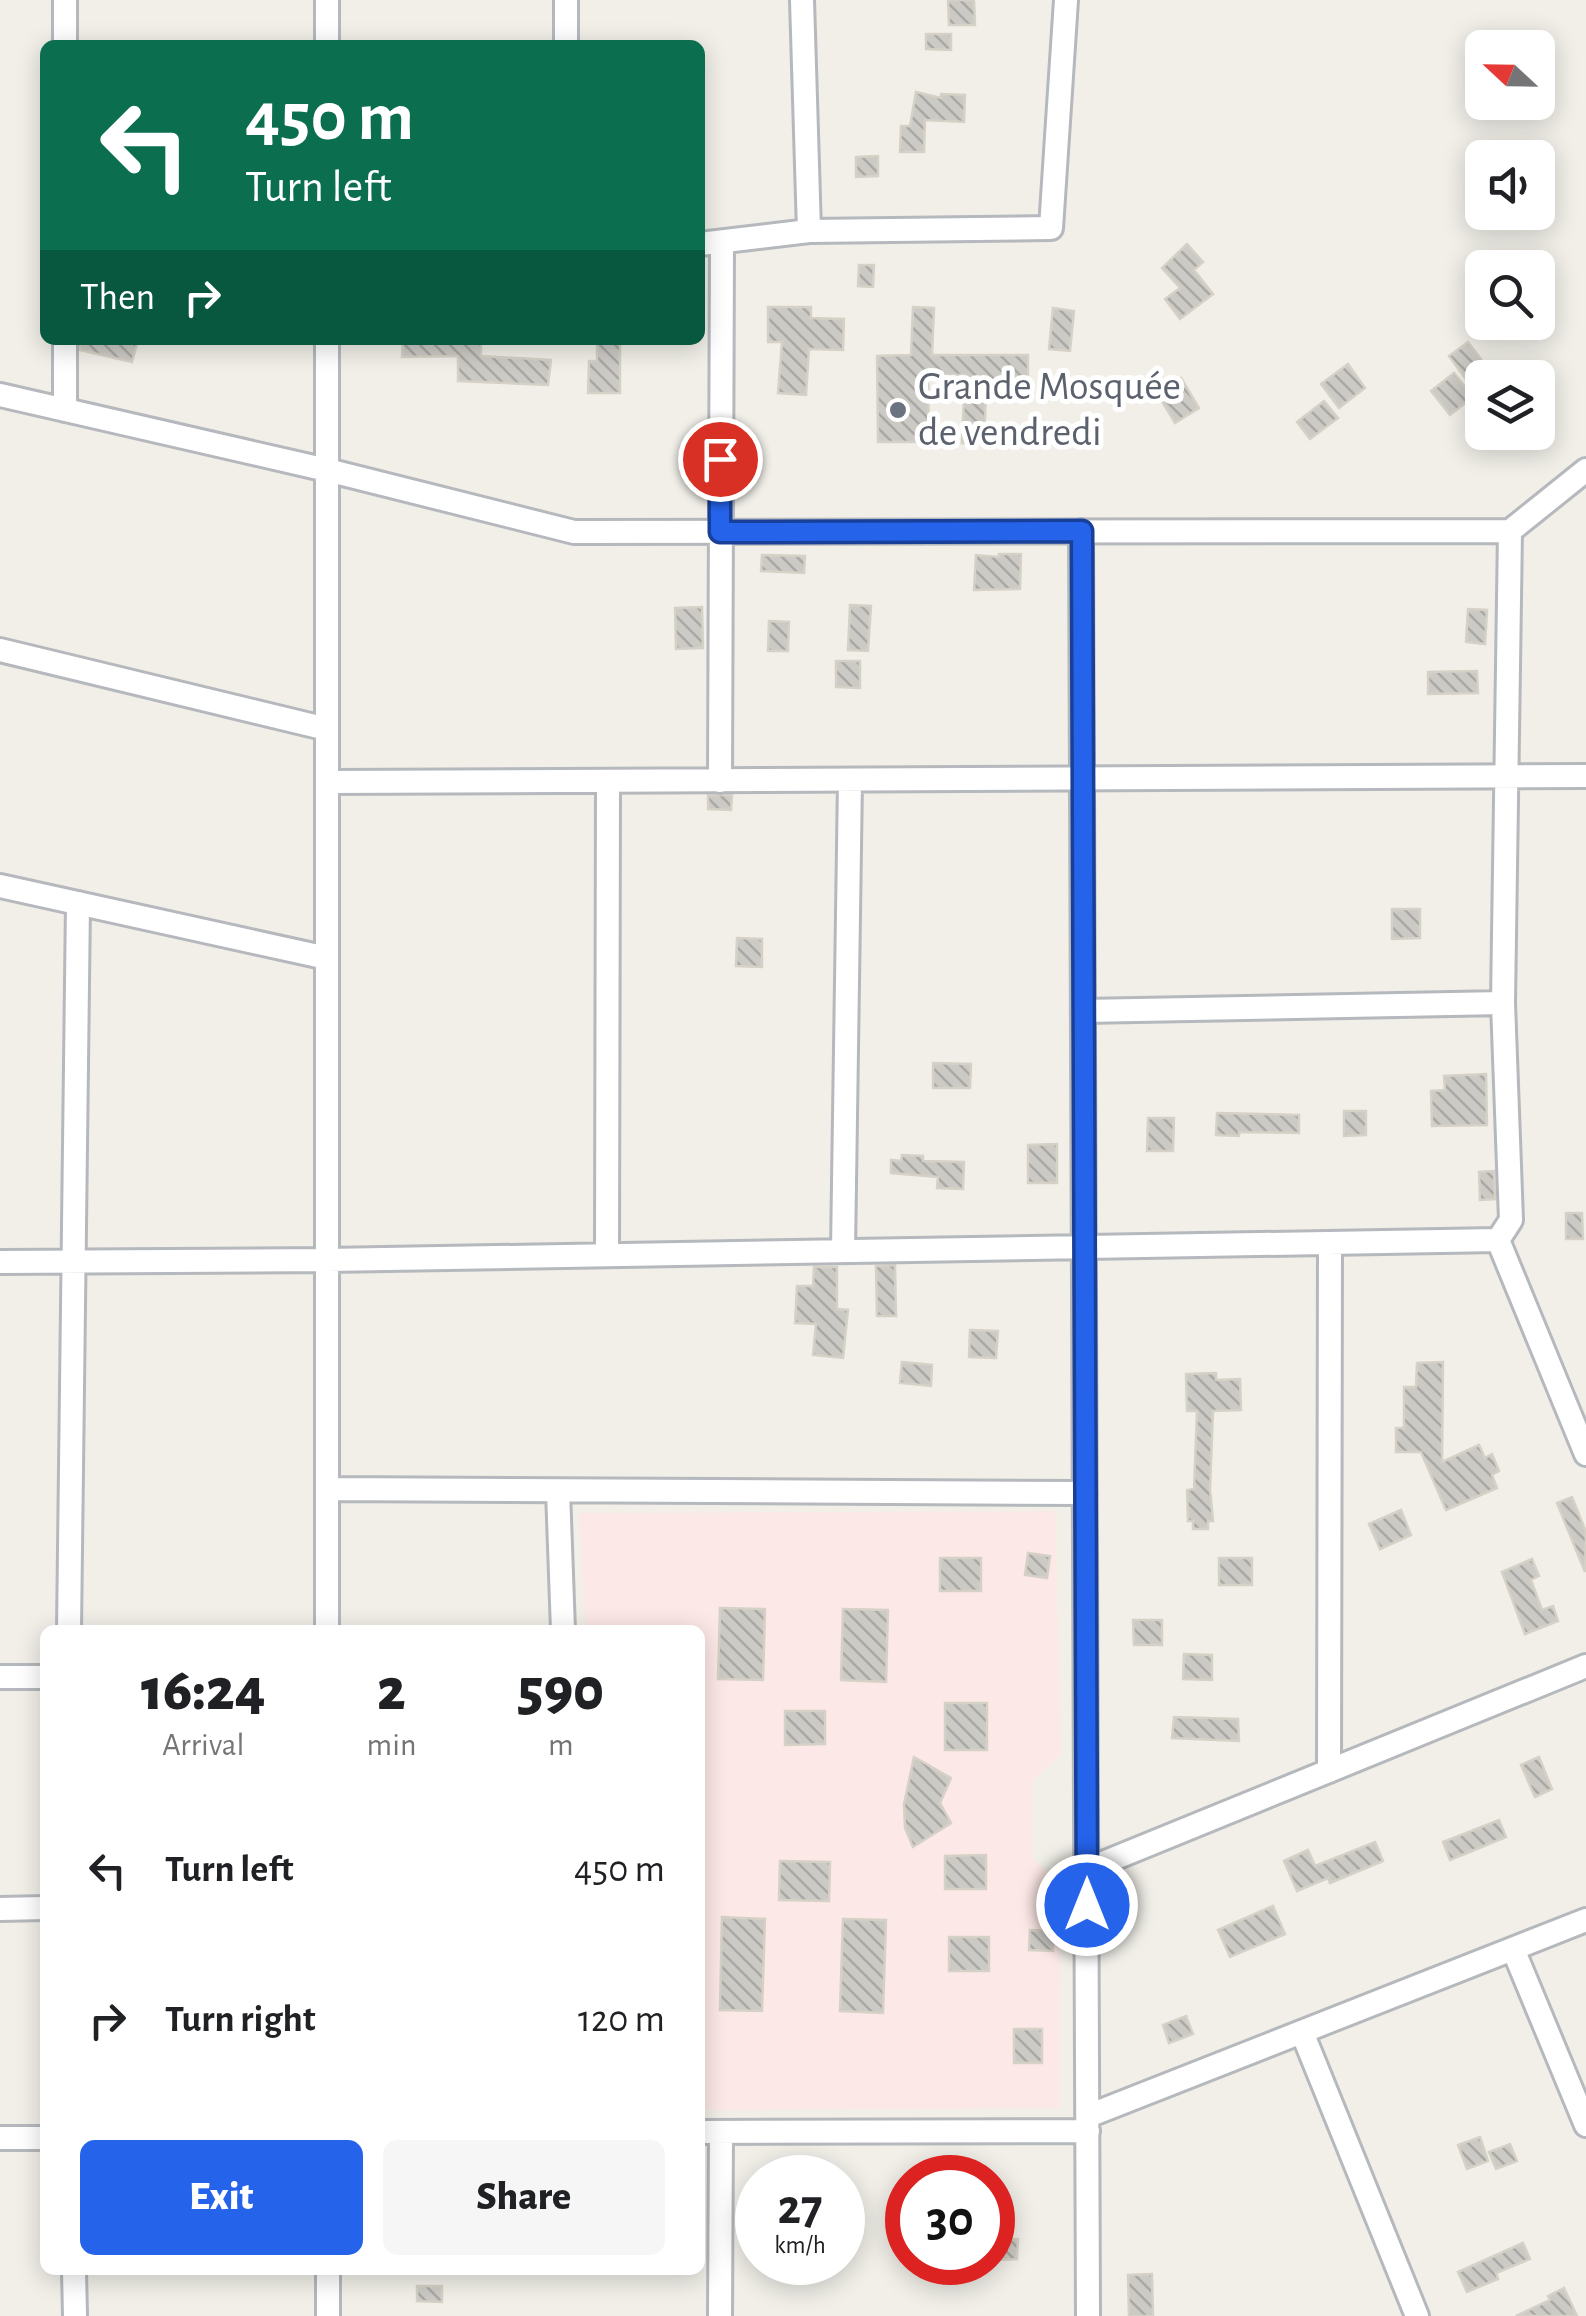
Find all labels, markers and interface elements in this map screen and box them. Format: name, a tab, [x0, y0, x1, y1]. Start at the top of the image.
north arrow	[1465, 30, 1555, 120]
map controls	[1465, 30, 1555, 450]
icon: left	[80, 80, 210, 210]
text: 450 m	[245, 83, 414, 153]
button: sound	[1465, 140, 1555, 230]
text: Turn left	[245, 165, 392, 210]
button: search	[1465, 250, 1555, 340]
icon: right	[175, 270, 230, 325]
text: Then	[80, 279, 155, 317]
button: layers	[1465, 360, 1555, 450]
place label: Grande Mosquée de vendredi	[918, 367, 1181, 453]
marker: Grande Mosquée de vendredi	[887, 399, 909, 421]
pin	[678, 417, 763, 502]
icon: arrive	[693, 432, 748, 487]
text: 16:24	[141, 1661, 266, 1721]
text: 2	[377, 1661, 406, 1721]
text: 590	[517, 1661, 604, 1721]
text: Arrival	[162, 1729, 244, 1761]
text: min	[367, 1729, 416, 1761]
text: m	[548, 1729, 574, 1761]
icon: left	[80, 1843, 135, 1898]
text: Turn left	[165, 1851, 293, 1889]
text: 450 m	[574, 1851, 665, 1889]
position arrow	[1035, 1853, 1139, 1957]
icon: right	[80, 1993, 135, 2048]
text: Turn right	[165, 2001, 315, 2039]
text: 120 m	[578, 2001, 665, 2039]
button: Exit	[80, 2140, 363, 2255]
button: Share	[383, 2140, 665, 2255]
speed limit sign: 30	[885, 2155, 1015, 2285]
text: 27	[777, 2183, 823, 2233]
text: km/h	[774, 2233, 826, 2258]

